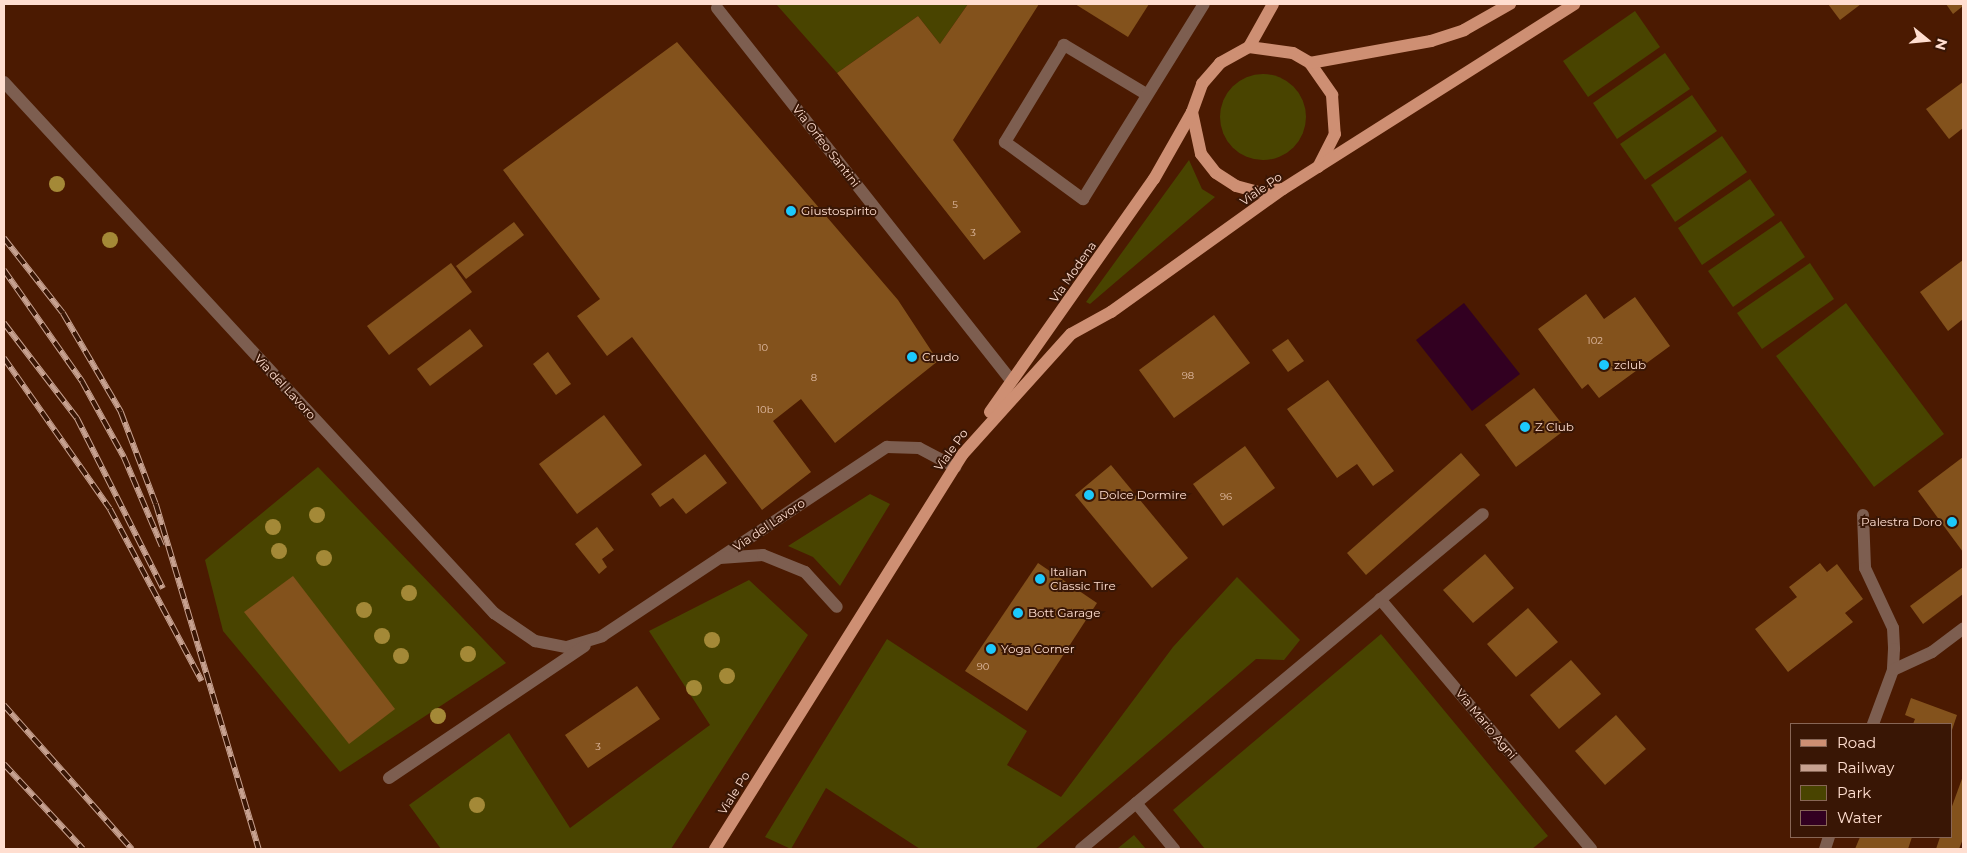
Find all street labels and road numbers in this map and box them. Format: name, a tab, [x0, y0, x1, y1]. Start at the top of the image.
street label: Via Orfeo Santini	[789, 102, 863, 190]
street label: Viale Po	[1237, 169, 1285, 209]
street label: Via Modena	[1047, 239, 1099, 305]
street label: Via del Lavoro	[251, 352, 319, 422]
street label: Viale Po	[931, 426, 971, 474]
street label: Via del Lavoro	[730, 496, 808, 554]
street label: Via Mario Agni	[1453, 686, 1519, 762]
street label: Viale Po	[715, 769, 753, 817]

